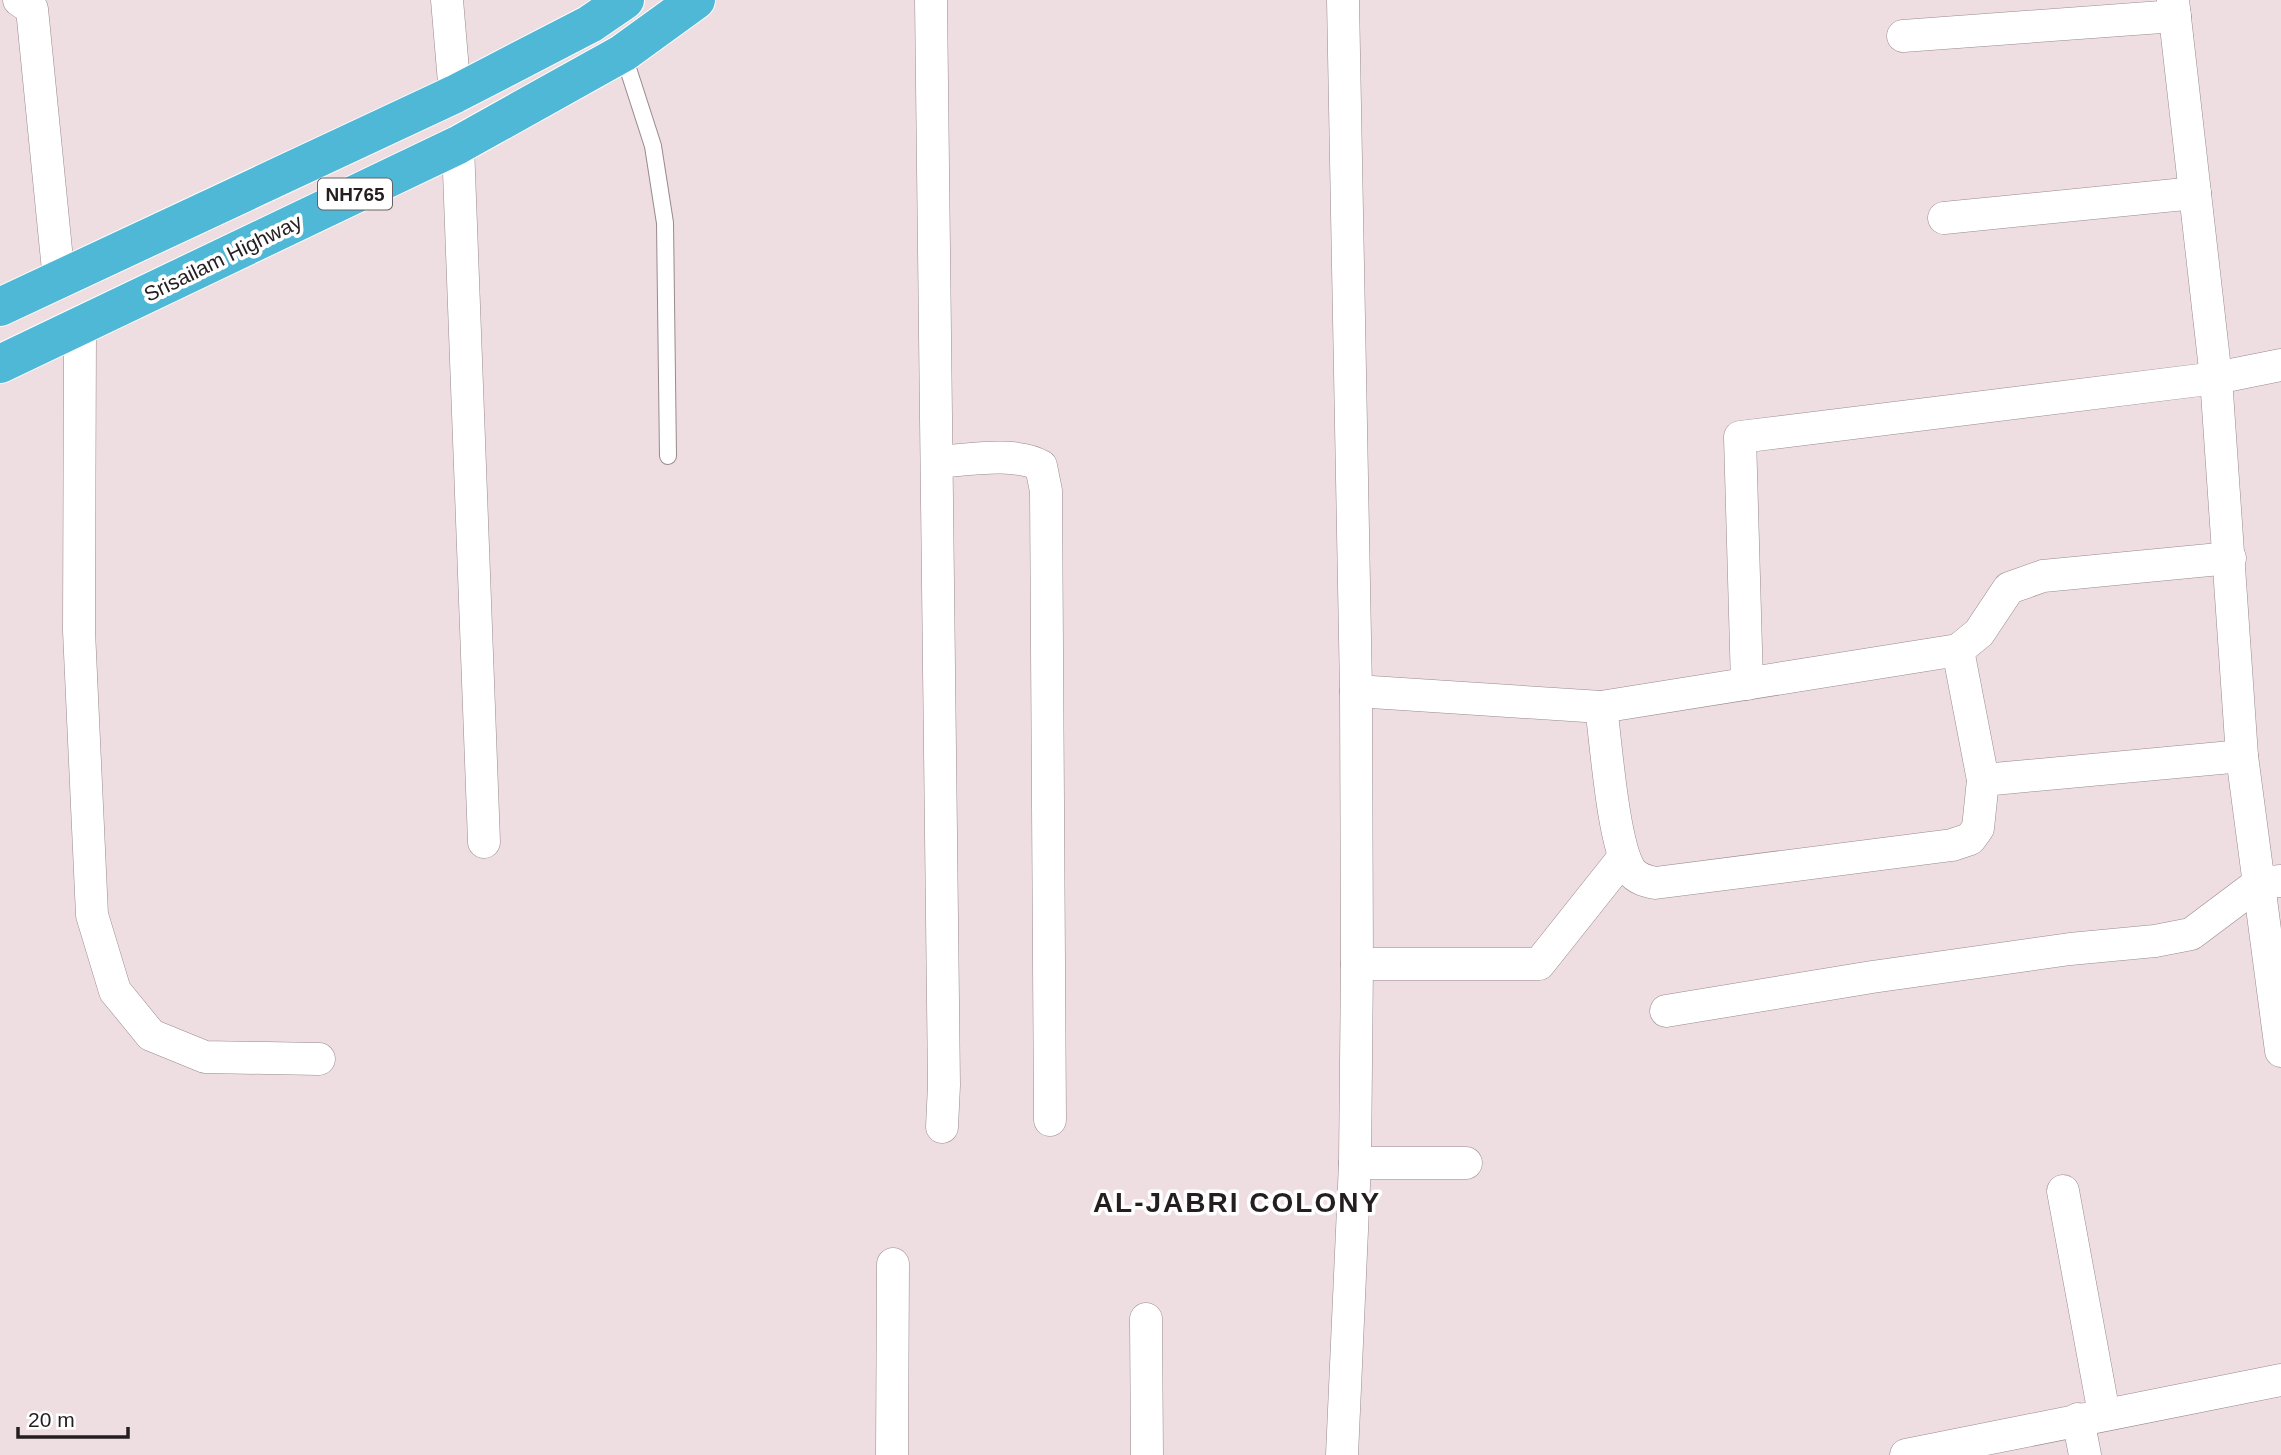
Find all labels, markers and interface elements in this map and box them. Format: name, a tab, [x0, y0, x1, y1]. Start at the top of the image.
road number: NH765	[318, 178, 392, 210]
street label: Srisailam Highway	[140, 209, 306, 306]
district label: AL-JABRI COLONY	[1093, 1187, 1381, 1218]
scale bar	[18, 1396, 128, 1440]
text: 20 m	[28, 1408, 75, 1431]

